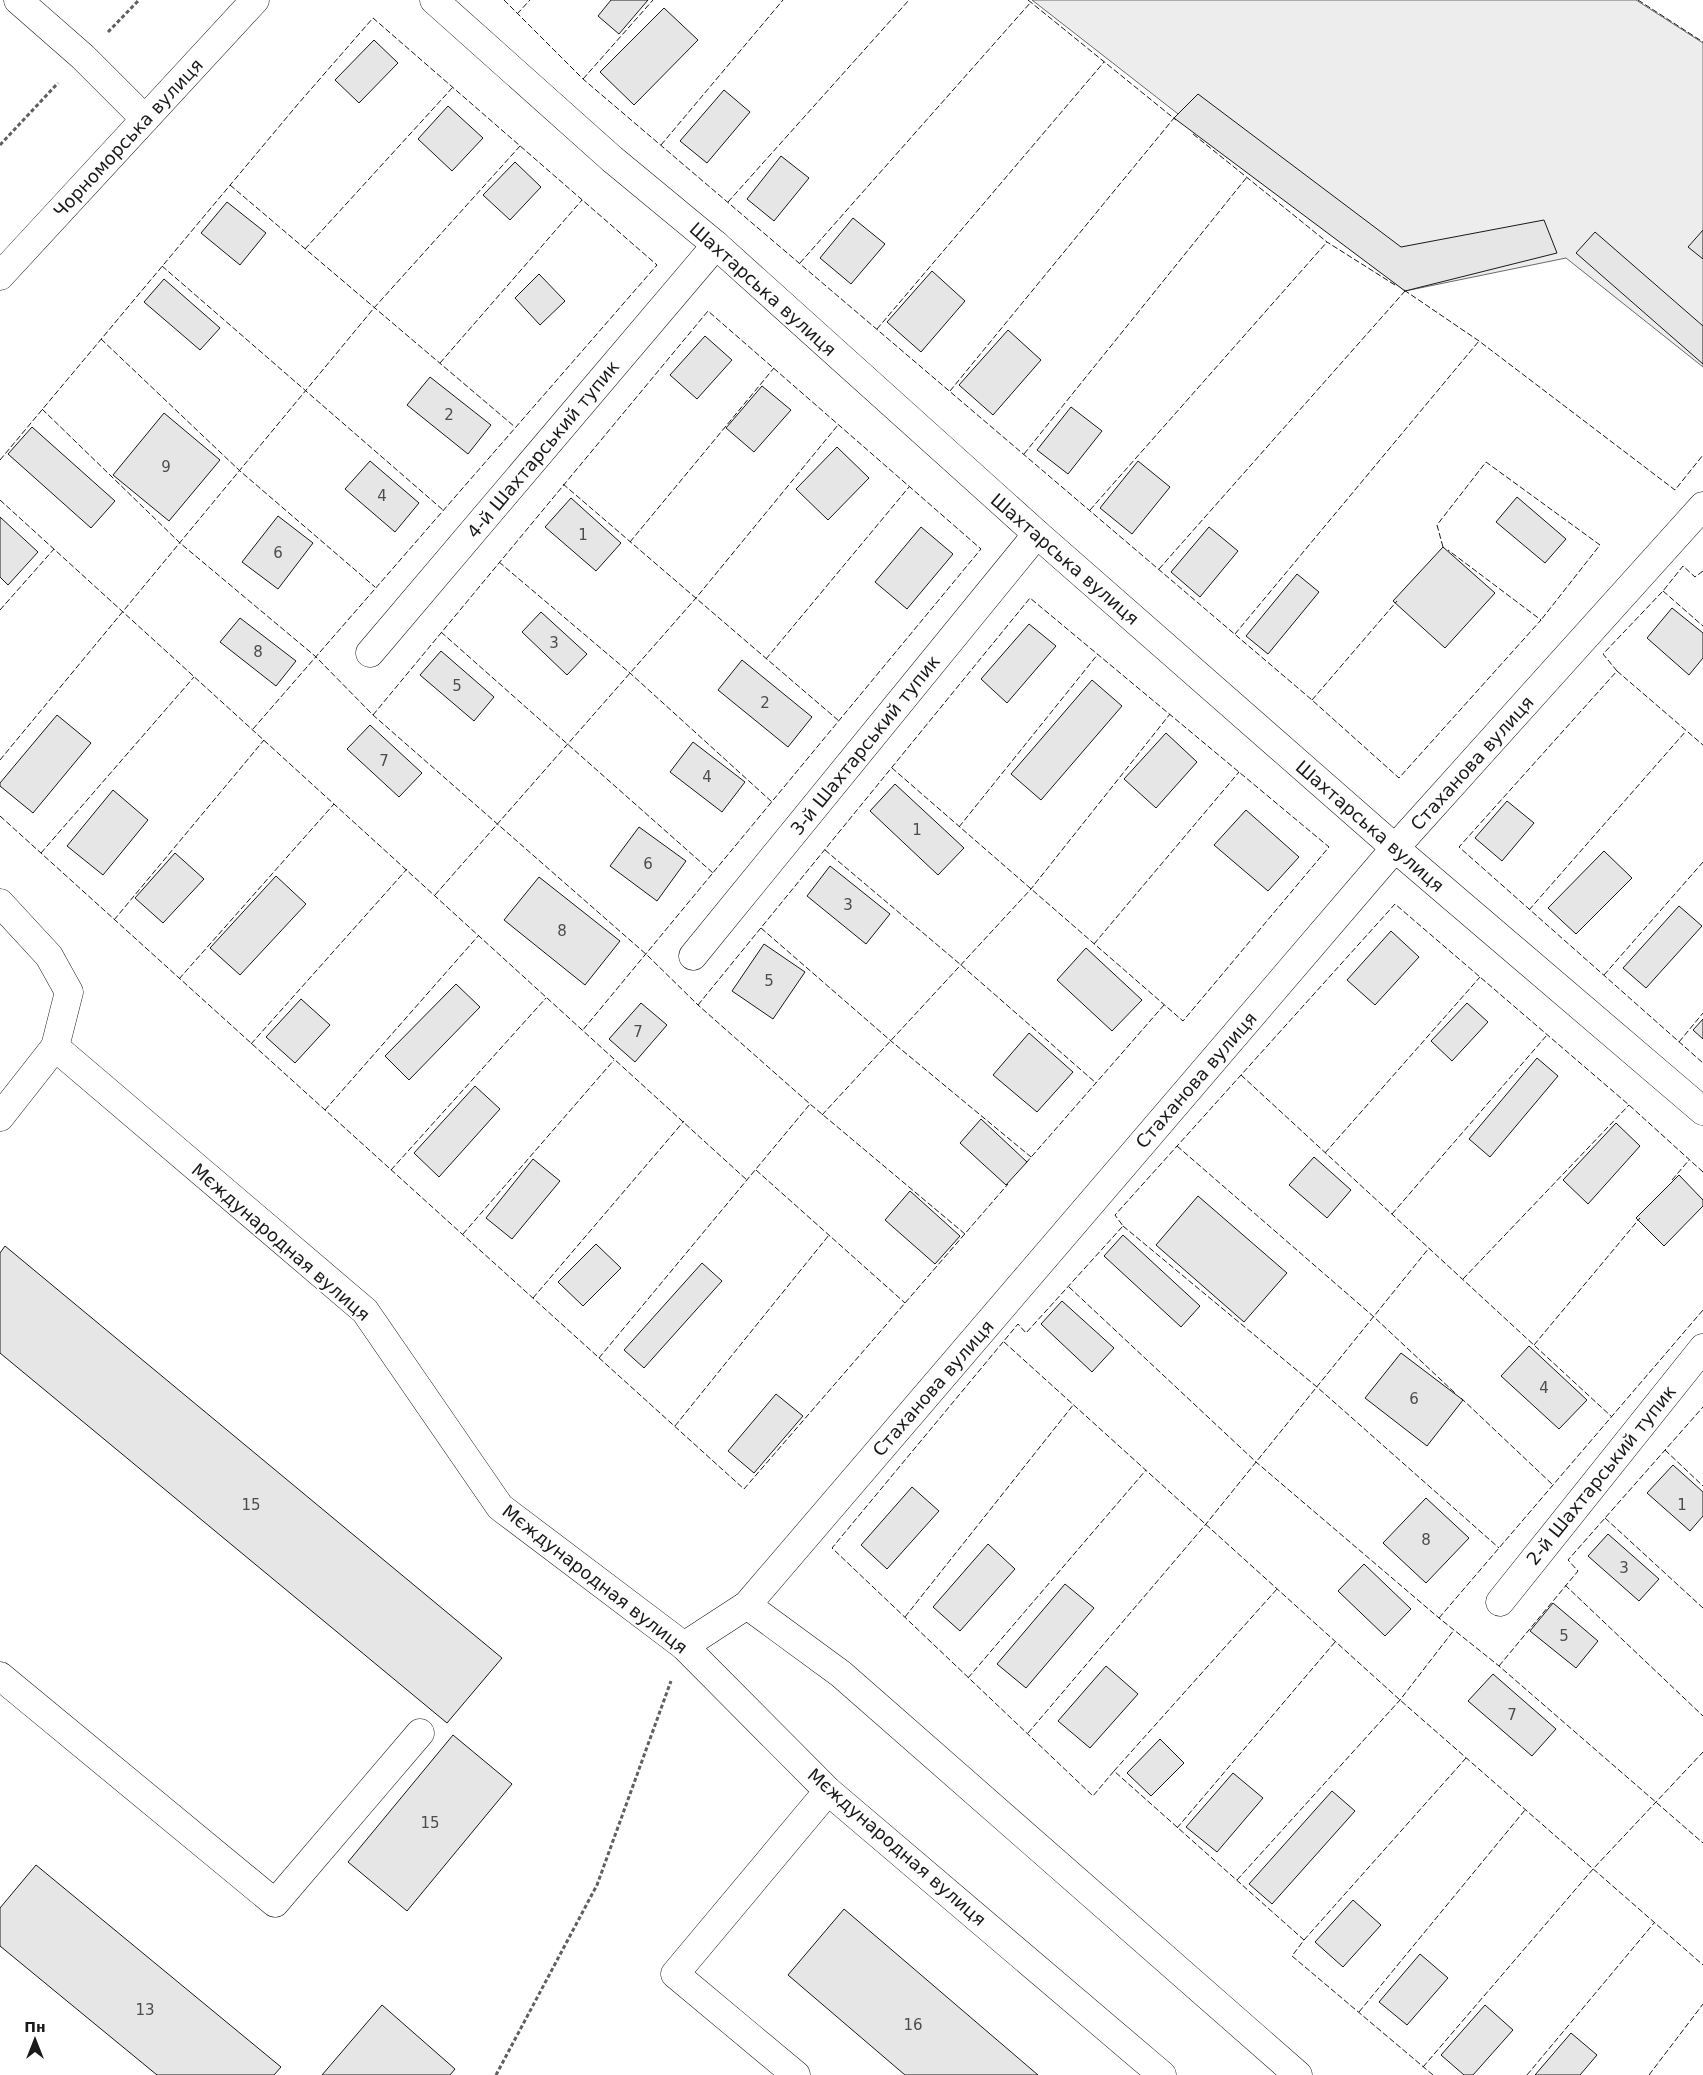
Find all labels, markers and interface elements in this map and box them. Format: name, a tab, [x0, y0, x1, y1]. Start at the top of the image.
street label: Чорноморська вулиця	[49, 54, 207, 222]
street label: Шахтарська вулиця	[686, 218, 840, 360]
street label: 4-й Шахтарський тупик	[463, 356, 624, 542]
house number: 2	[444, 406, 454, 424]
house number: 9	[161, 458, 171, 476]
house number: 4	[377, 487, 387, 505]
street label: Шахтарська вулиця	[987, 489, 1143, 629]
house number: 1	[578, 526, 588, 544]
house number: 6	[273, 544, 283, 562]
house number: 3	[549, 634, 559, 652]
house number: 8	[253, 643, 263, 661]
street label: 3-й Шахтарський тупик	[786, 651, 944, 839]
house number: 5	[452, 677, 462, 695]
street label: Стаханова вулиця	[1406, 692, 1538, 834]
house number: 2	[760, 694, 770, 712]
house number: 7	[379, 752, 389, 770]
street label: Шахтарська вулиця	[1292, 756, 1448, 896]
house number: 4	[702, 768, 712, 786]
house number: 1	[912, 821, 922, 839]
house number: 6	[643, 855, 653, 873]
house number: 3	[843, 896, 853, 914]
house number: 8	[557, 922, 567, 940]
house number: 5	[764, 972, 774, 990]
street label: Стаханова вулиця	[1131, 1008, 1261, 1152]
house number: 7	[633, 1023, 643, 1041]
street label: Мєждународная вулиця	[188, 1159, 374, 1325]
street label: Стаханова вулиця	[868, 1316, 998, 1460]
house number: 4	[1539, 1379, 1549, 1397]
street label: 2-й Шахтарський тупик	[1522, 1381, 1680, 1569]
house number: 6	[1409, 1390, 1419, 1408]
house number: 15	[241, 1496, 261, 1514]
house number: 1	[1677, 1496, 1687, 1514]
street label: Мєждународная вулиця	[498, 1500, 692, 1658]
house number: 8	[1421, 1531, 1431, 1549]
house number: 3	[1619, 1559, 1629, 1577]
house number: 5	[1559, 1627, 1569, 1645]
house number: 7	[1507, 1706, 1517, 1724]
street label: Мєждународная вулиця	[804, 1764, 990, 1930]
house number: 15	[420, 1814, 440, 1832]
house number: 13	[135, 2001, 155, 2019]
north arrow	[10, 2015, 60, 2065]
house number: 16	[903, 2016, 923, 2034]
text: Пн	[24, 2019, 46, 2035]

